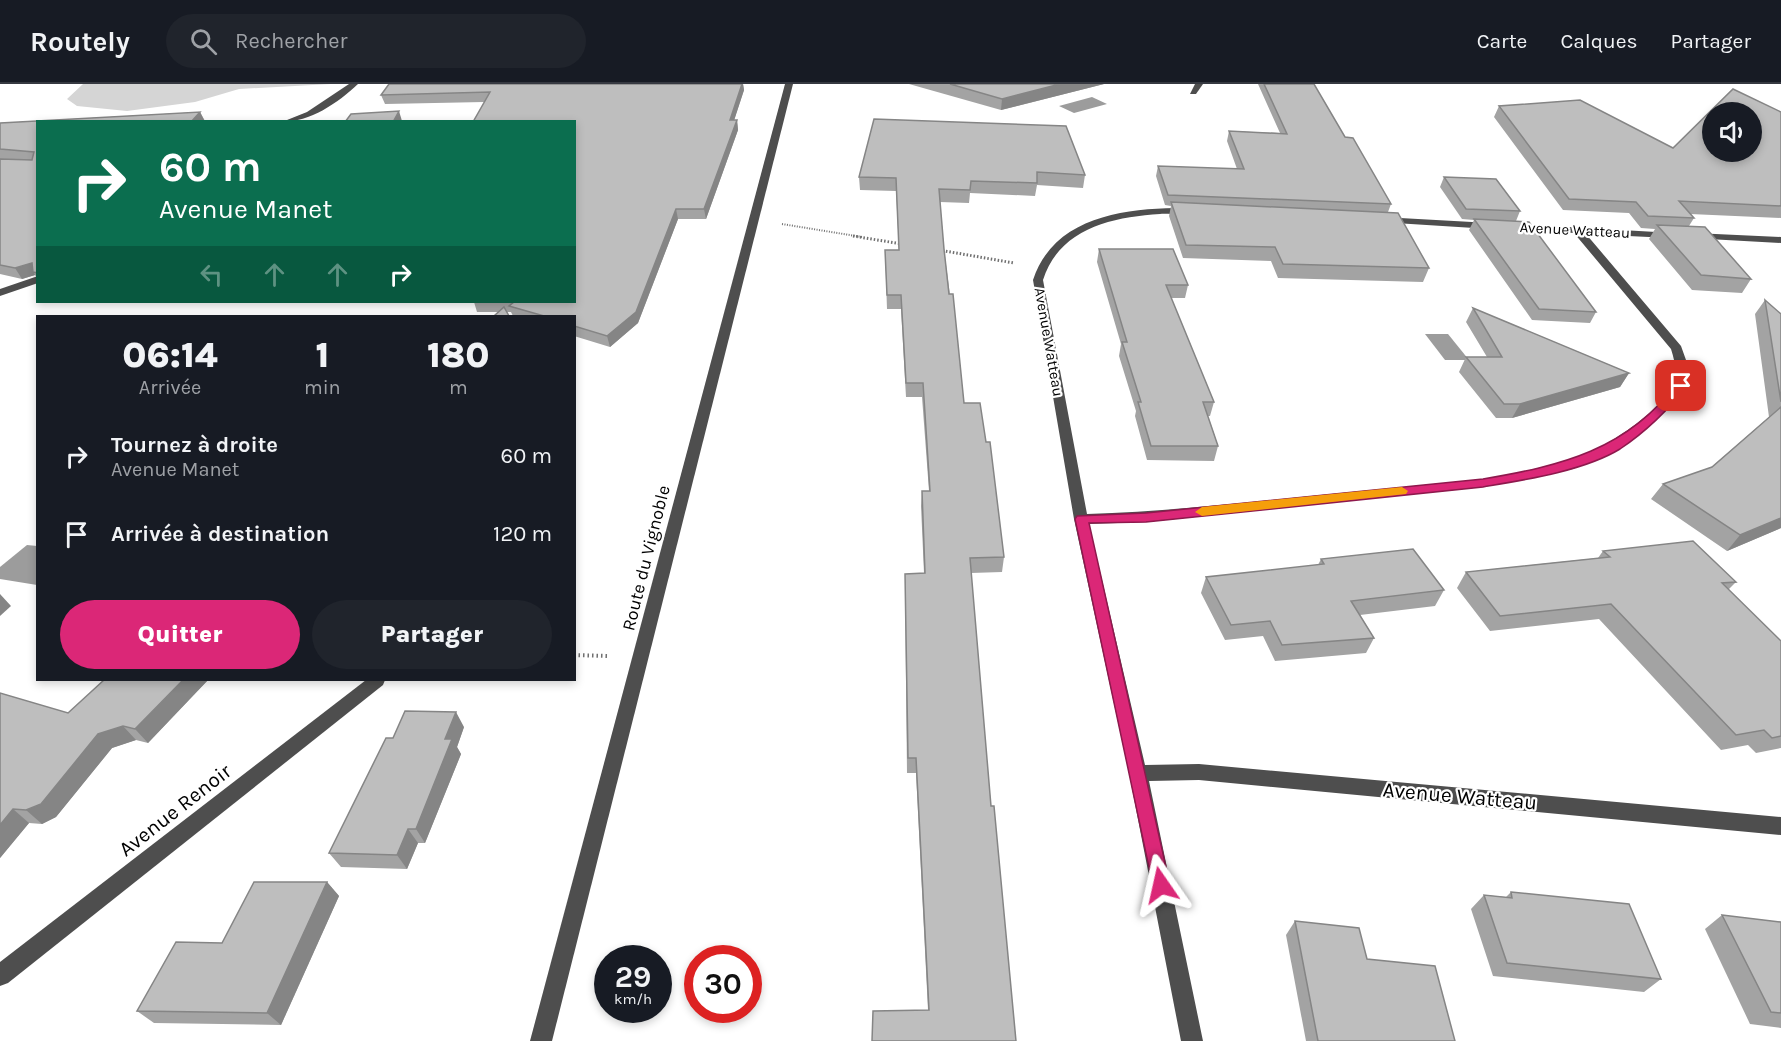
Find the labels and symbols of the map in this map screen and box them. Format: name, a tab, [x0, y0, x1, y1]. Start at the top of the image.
street label: Avenue Watteau	[1519, 218, 1631, 242]
street label: Avenue Watteau	[1031, 286, 1067, 398]
pin	[1655, 360, 1706, 411]
street label: Route du Vignoble	[617, 483, 675, 633]
street label: Avenue Renoir	[114, 759, 236, 861]
street label: Avenue Watteau	[1382, 777, 1538, 815]
position arrow	[1129, 853, 1193, 917]
speed limit sign: 30	[684, 945, 762, 1023]

